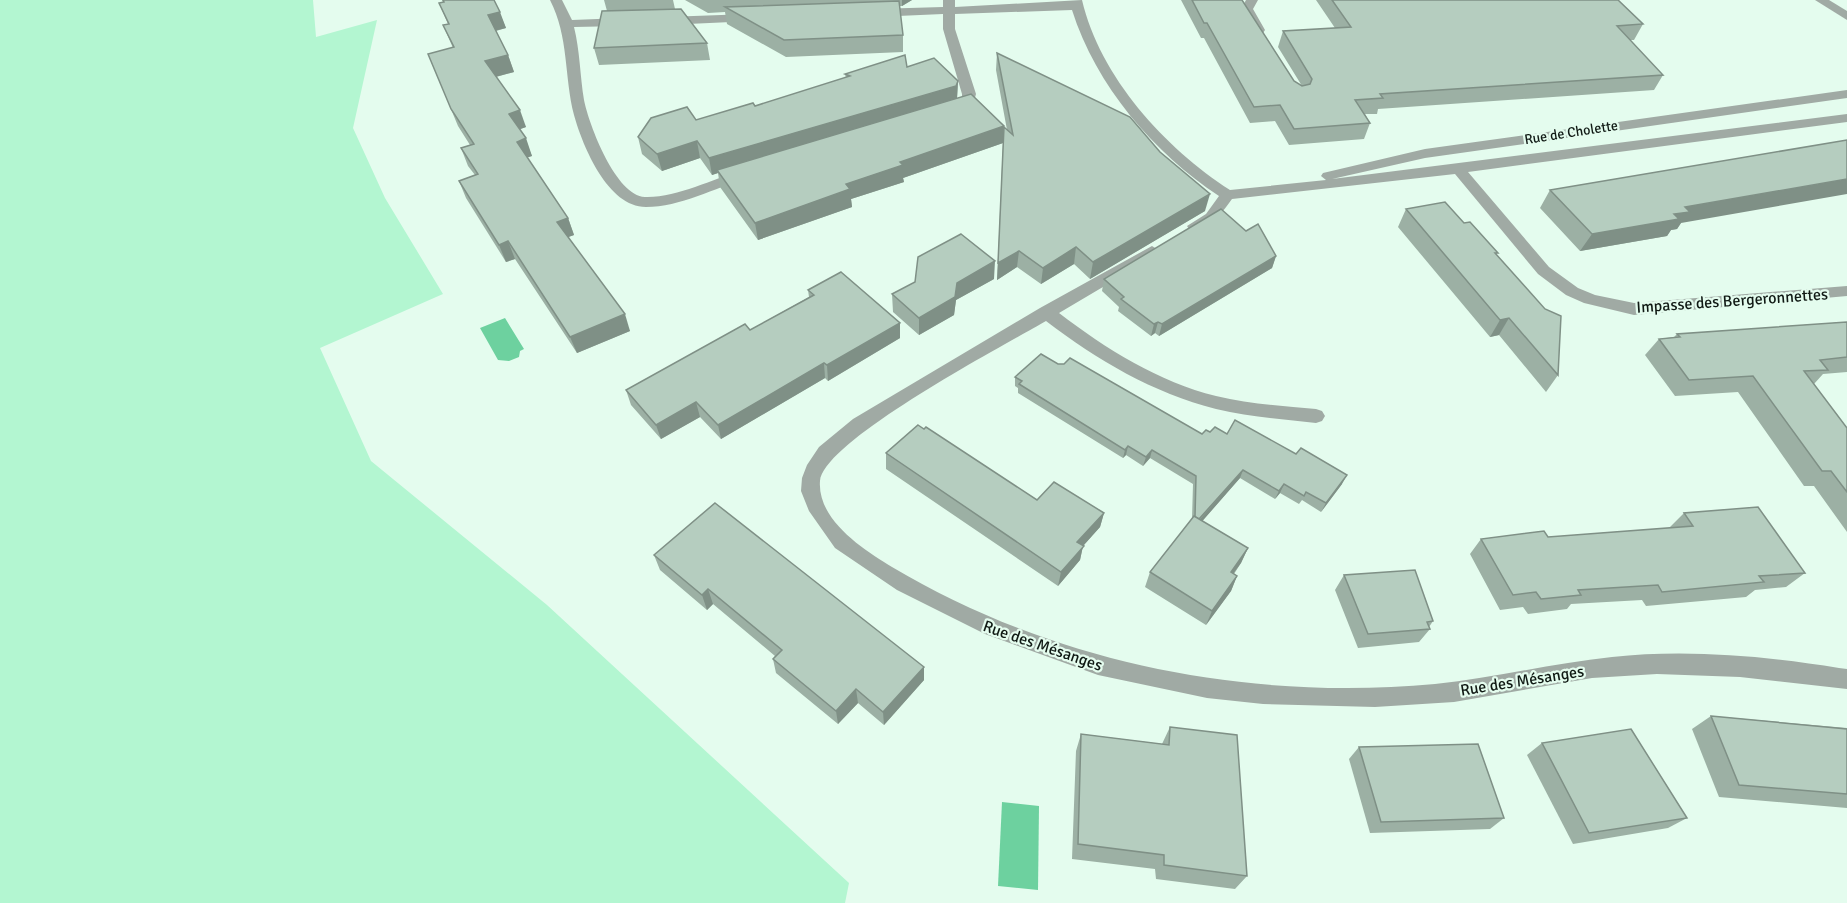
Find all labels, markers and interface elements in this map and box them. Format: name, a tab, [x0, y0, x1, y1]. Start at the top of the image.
street label: Rue de Cholette	[1523, 117, 1619, 148]
street label: Impasse des Bergeronnettes	[1636, 284, 1828, 318]
street label: Rue des Mésanges	[980, 616, 1105, 676]
street label: Rue des Mésanges	[1459, 661, 1585, 701]

